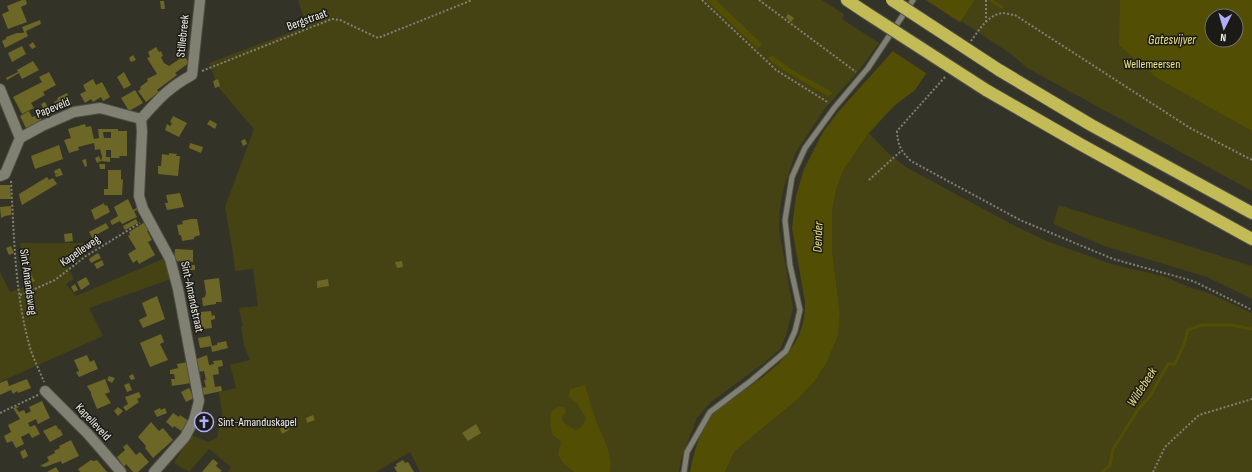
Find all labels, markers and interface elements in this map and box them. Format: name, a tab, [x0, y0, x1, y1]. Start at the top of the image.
street label: Bergstraat	[285, 6, 330, 34]
north arrow	[1204, 8, 1244, 48]
street label: Stillebreek	[173, 14, 193, 58]
text: N	[1220, 31, 1227, 44]
water label: Gatesvijver	[1148, 32, 1197, 48]
park label: Wellemeersen	[1124, 57, 1180, 72]
street label: Papeveld	[34, 94, 72, 122]
water label: Dender	[809, 220, 827, 253]
street label: Kapelleweg	[57, 232, 103, 270]
street label: Sint Amandsweg	[16, 248, 40, 316]
street label: Sint-Amandstraat	[177, 260, 207, 334]
water label: Wildebeek	[1123, 363, 1161, 410]
street label: Kapelleveld	[72, 400, 114, 444]
church icon: Sint-Amanduskapel	[193, 411, 215, 433]
place label: Sint-Amanduskapel	[218, 415, 297, 430]

